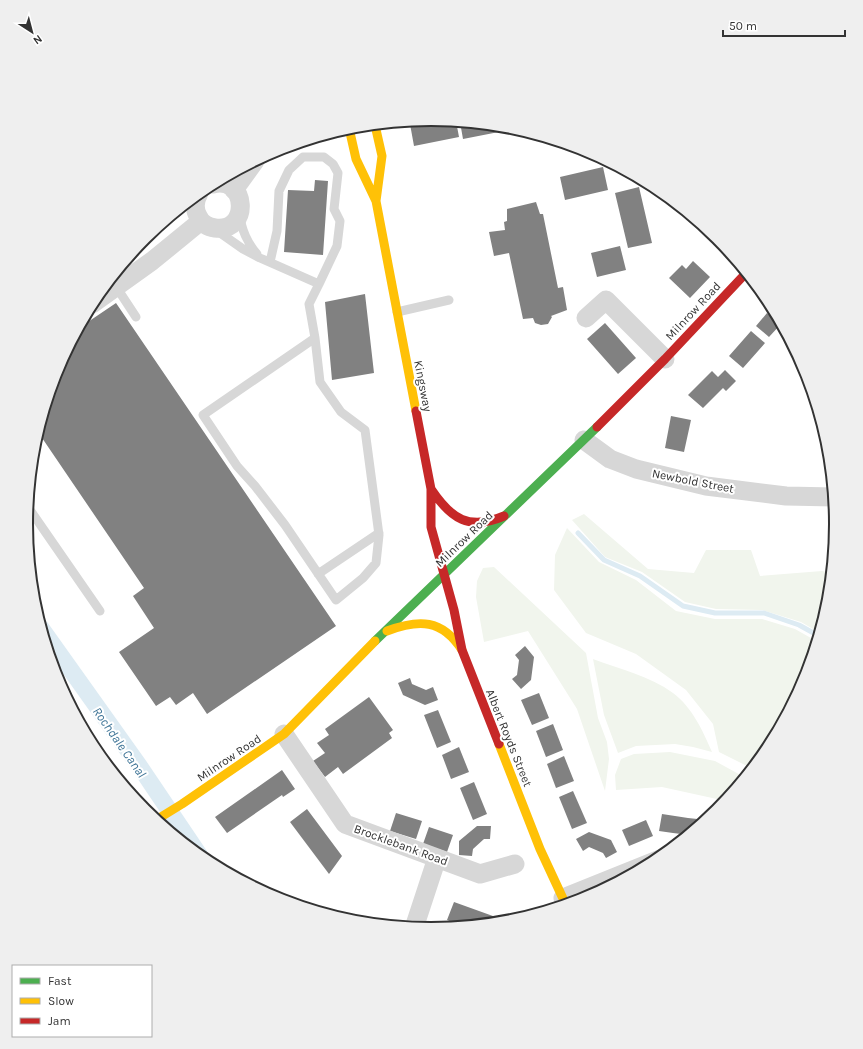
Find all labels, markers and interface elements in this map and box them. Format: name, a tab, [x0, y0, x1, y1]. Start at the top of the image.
north arrow	[12, 12, 52, 52]
scale bar	[723, 12, 845, 38]
text: 50 m	[729, 19, 757, 33]
text: N	[31, 32, 45, 47]
street label: Milnrow Road	[663, 279, 723, 343]
street label: Kingsway	[411, 359, 435, 413]
street label: Newbold Street	[651, 466, 736, 496]
street label: Milnrow Road	[432, 508, 496, 570]
street label: Albert Royds Street	[483, 687, 535, 789]
water label: Rochdale Canal	[90, 704, 149, 781]
street label: Milnrow Road	[194, 731, 264, 785]
street label: Brocklebank Road	[352, 821, 450, 869]
legend	[12, 965, 152, 1037]
text: Fast	[48, 974, 72, 988]
text: Slow	[48, 994, 74, 1008]
text: Jam	[48, 1014, 71, 1028]

